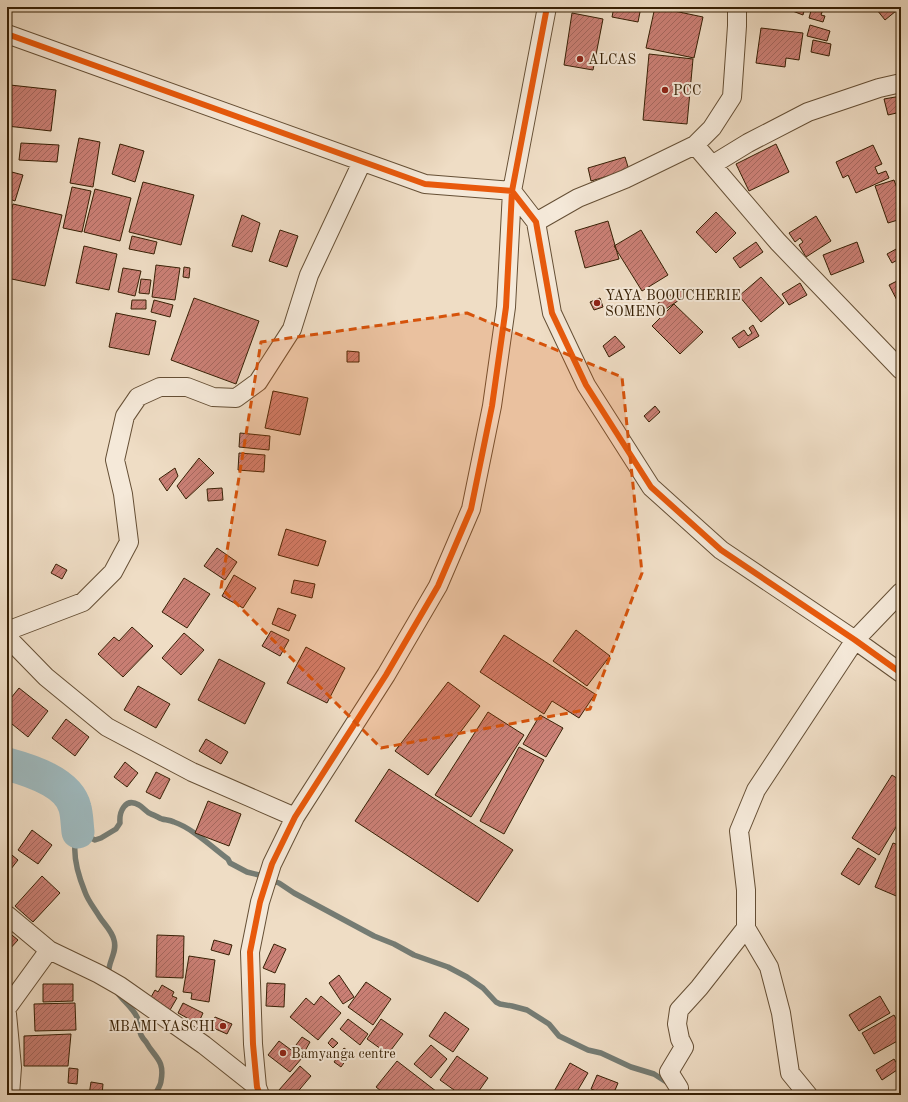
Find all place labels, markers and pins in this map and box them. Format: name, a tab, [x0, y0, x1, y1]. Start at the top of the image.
place label: ALCAS	[588, 53, 636, 67]
marker: ALCAS	[575, 54, 585, 64]
place label: PCC	[673, 84, 701, 98]
marker: PCC	[660, 85, 670, 95]
place label: YAYA BOOUCHERIE SOMENO	[605, 289, 741, 319]
marker: YAYA BOOUCHERIE SOMENO	[592, 298, 602, 308]
place label: MBAMI YASCHI	[108, 1020, 215, 1034]
marker: MBAMI YASCHI	[218, 1021, 228, 1031]
place label: Bamyanga centre	[291, 1047, 396, 1061]
marker: Bamyanga centre	[278, 1048, 288, 1058]

